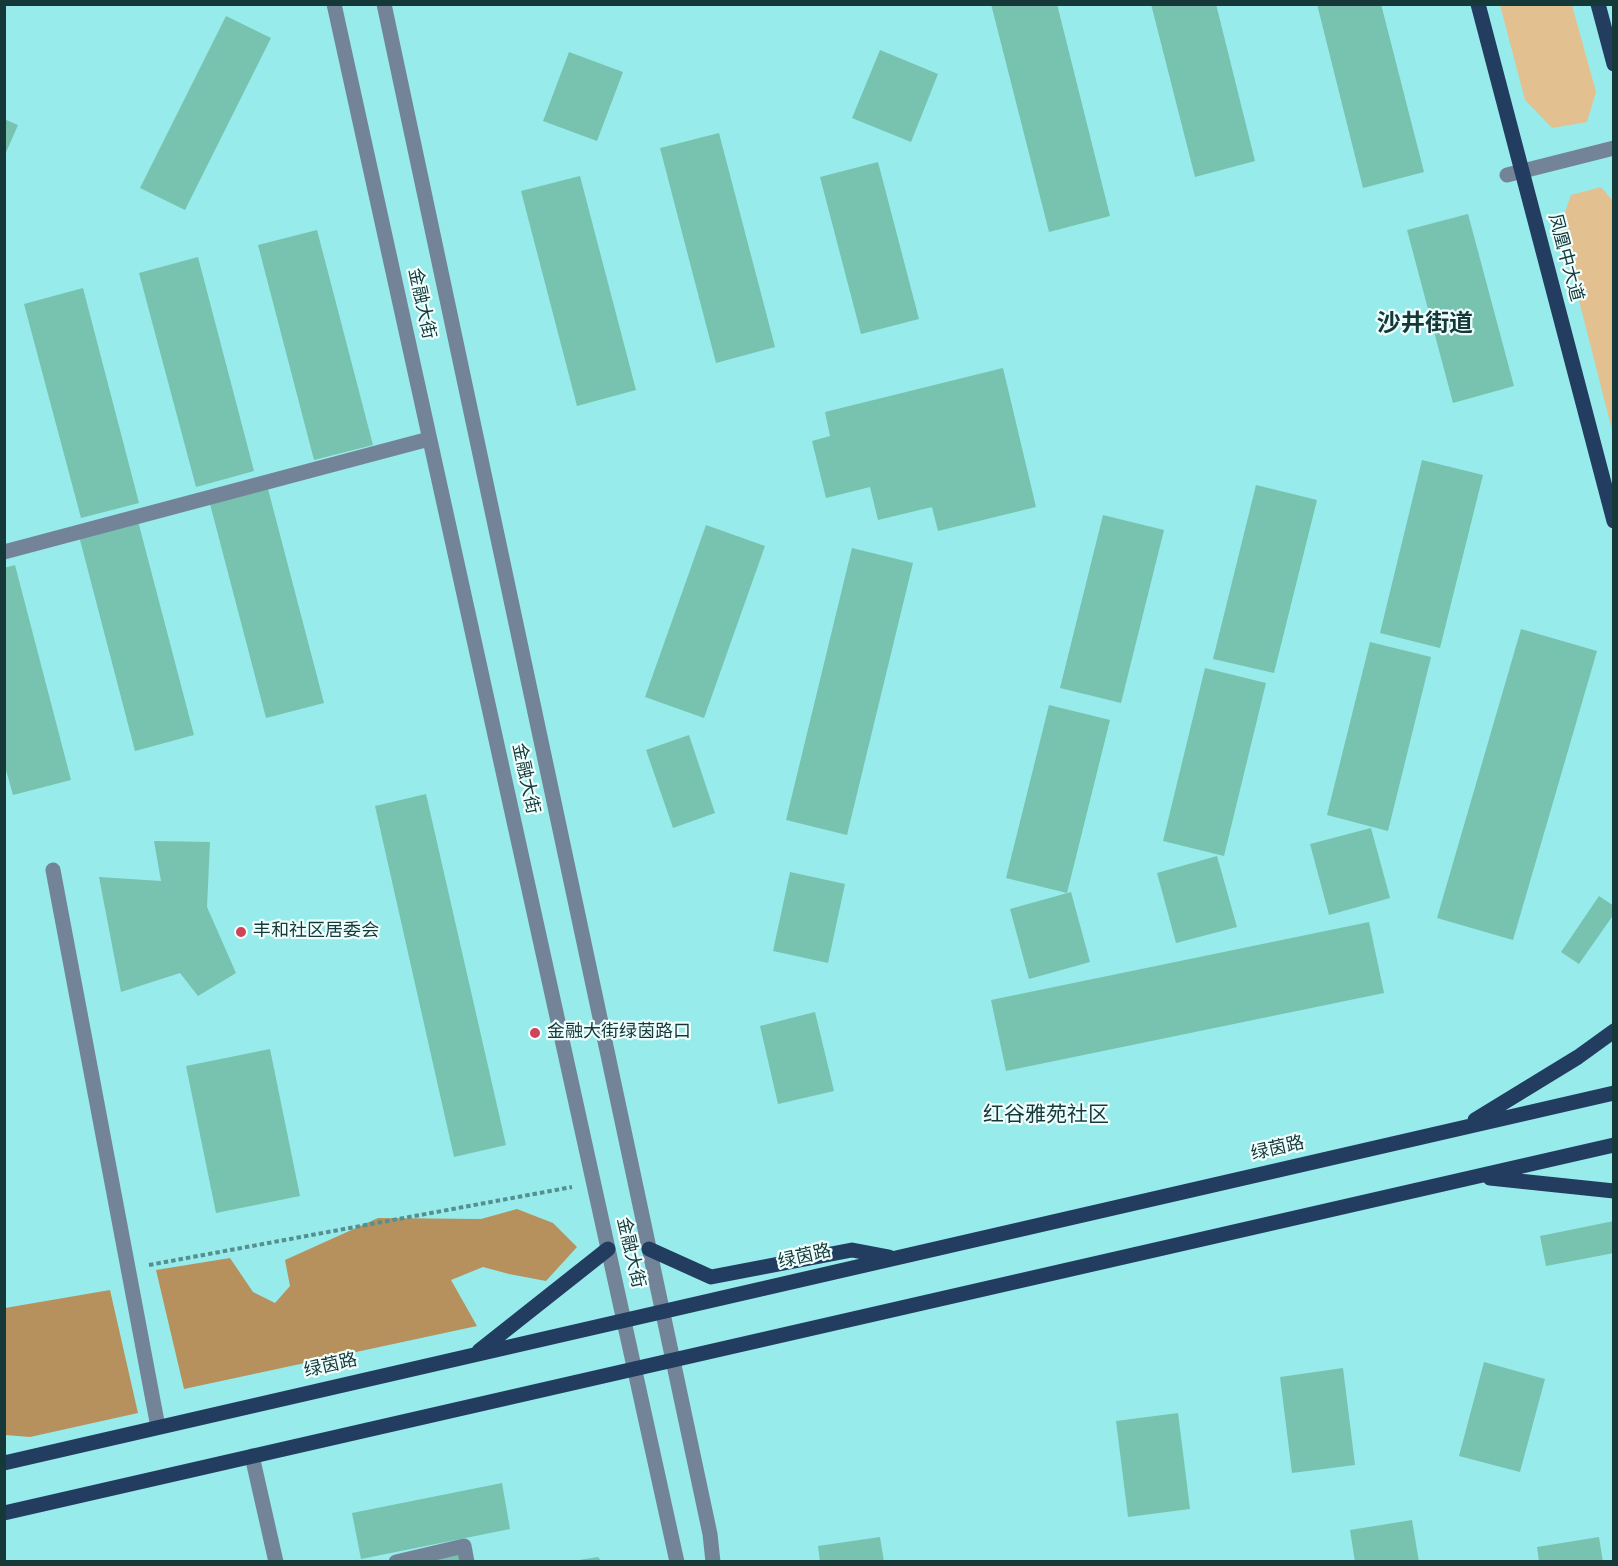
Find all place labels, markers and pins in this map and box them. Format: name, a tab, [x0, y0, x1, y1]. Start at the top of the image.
place label: 丰和社区居委会	[253, 921, 379, 943]
marker: 丰和社区居委会	[234, 925, 248, 939]
place label: 金融大街绿茵路口	[547, 1022, 691, 1044]
marker: 金融大街绿茵路口	[528, 1026, 542, 1040]

